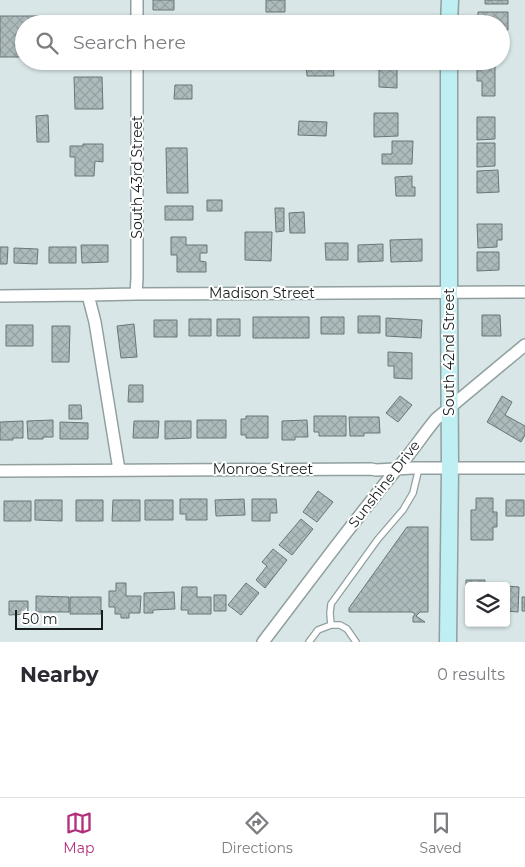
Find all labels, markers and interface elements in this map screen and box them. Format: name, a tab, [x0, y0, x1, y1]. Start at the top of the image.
search box	[15, 15, 510, 70]
icon: search	[33, 29, 61, 57]
text: Search here	[73, 31, 186, 54]
street label: South 43rd Street	[128, 115, 146, 239]
street label: Madison Street	[209, 284, 315, 302]
street label: South 42nd Street	[440, 288, 458, 416]
street label: Sunshine Drive	[344, 437, 424, 531]
street label: Monroe Street	[213, 460, 313, 478]
map controls	[465, 582, 510, 627]
button: layers	[465, 582, 510, 627]
scale bar	[15, 607, 102, 630]
text: 50 m	[22, 610, 58, 628]
text: Nearby	[20, 662, 99, 687]
text: 0 results	[437, 665, 505, 684]
tab: Map	[63, 809, 94, 857]
tab: Directions	[221, 809, 293, 857]
tab: Saved	[420, 809, 462, 857]

